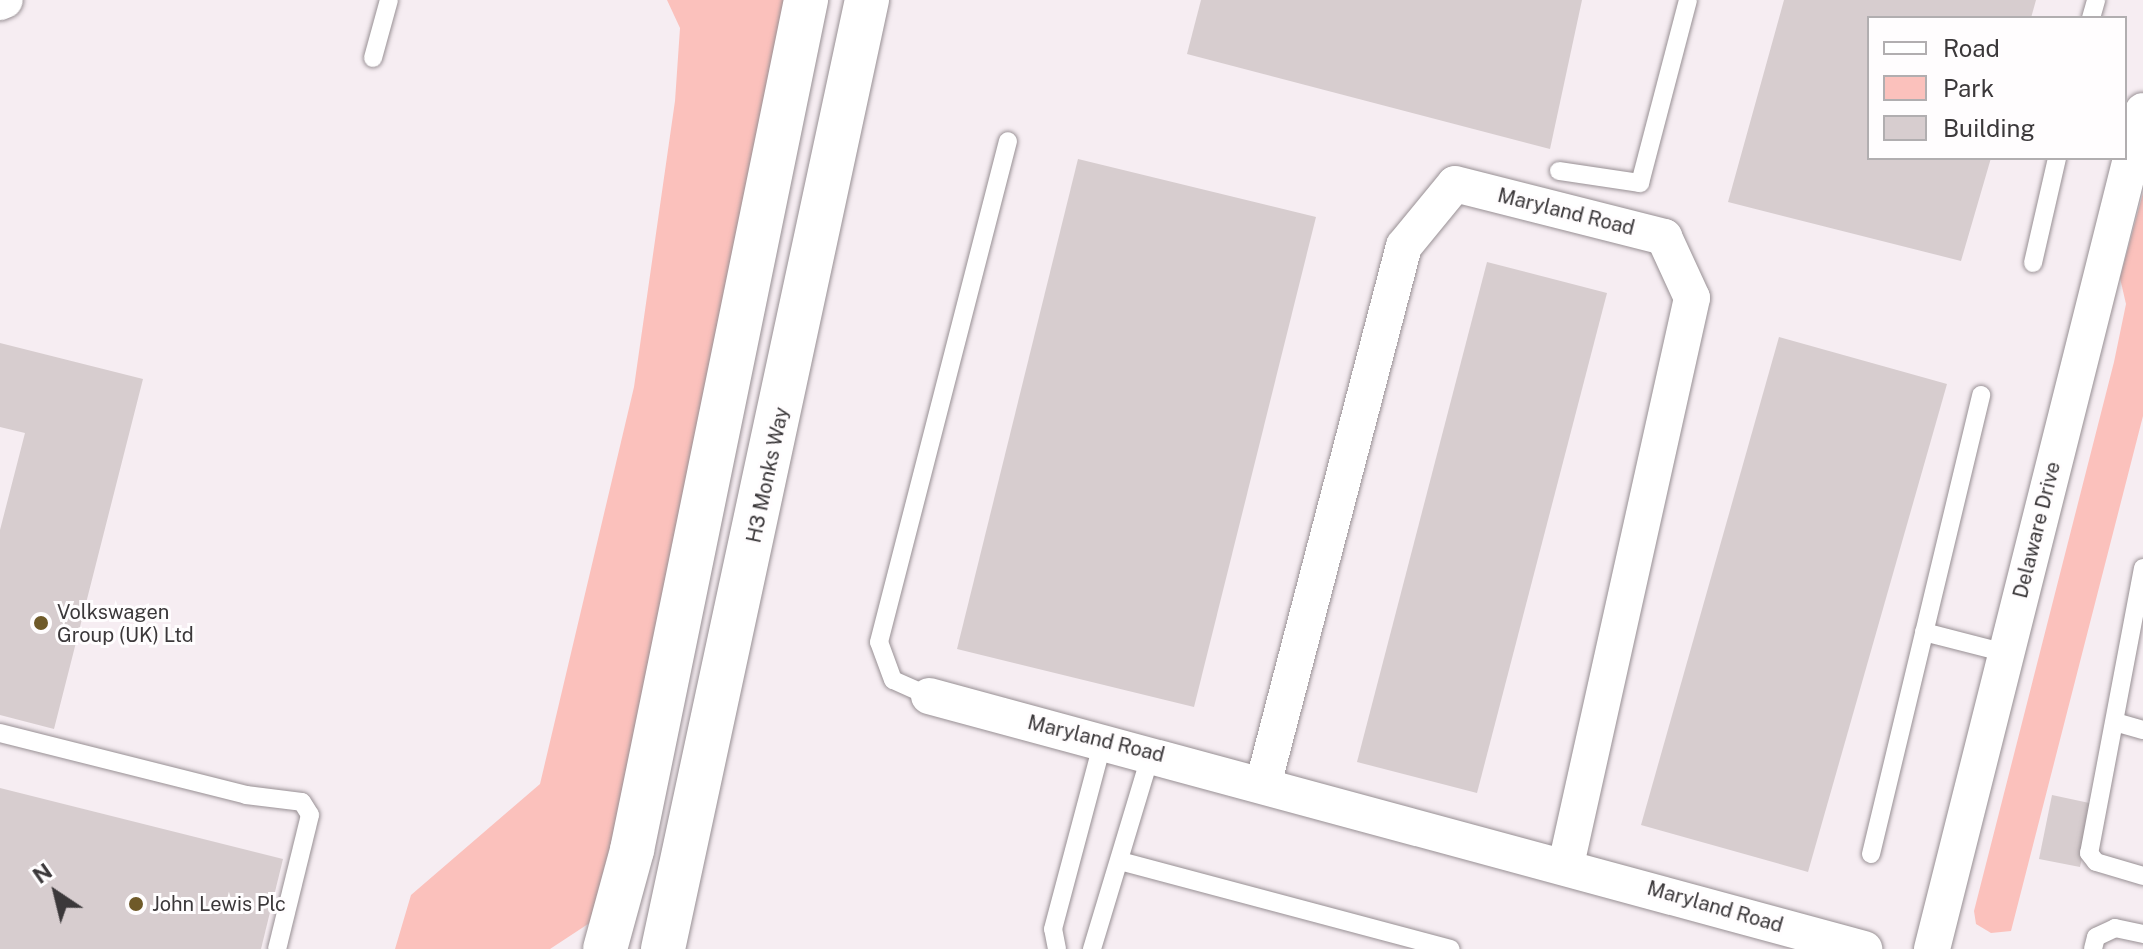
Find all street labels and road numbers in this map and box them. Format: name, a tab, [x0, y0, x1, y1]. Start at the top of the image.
street label: Maryland Road	[1495, 183, 1637, 241]
street label: H3 Monks Way	[742, 405, 794, 545]
street label: Delaware Drive	[2008, 459, 2066, 601]
street label: Maryland Road	[1025, 710, 1167, 768]
street label: Maryland Road	[1644, 876, 1786, 938]

